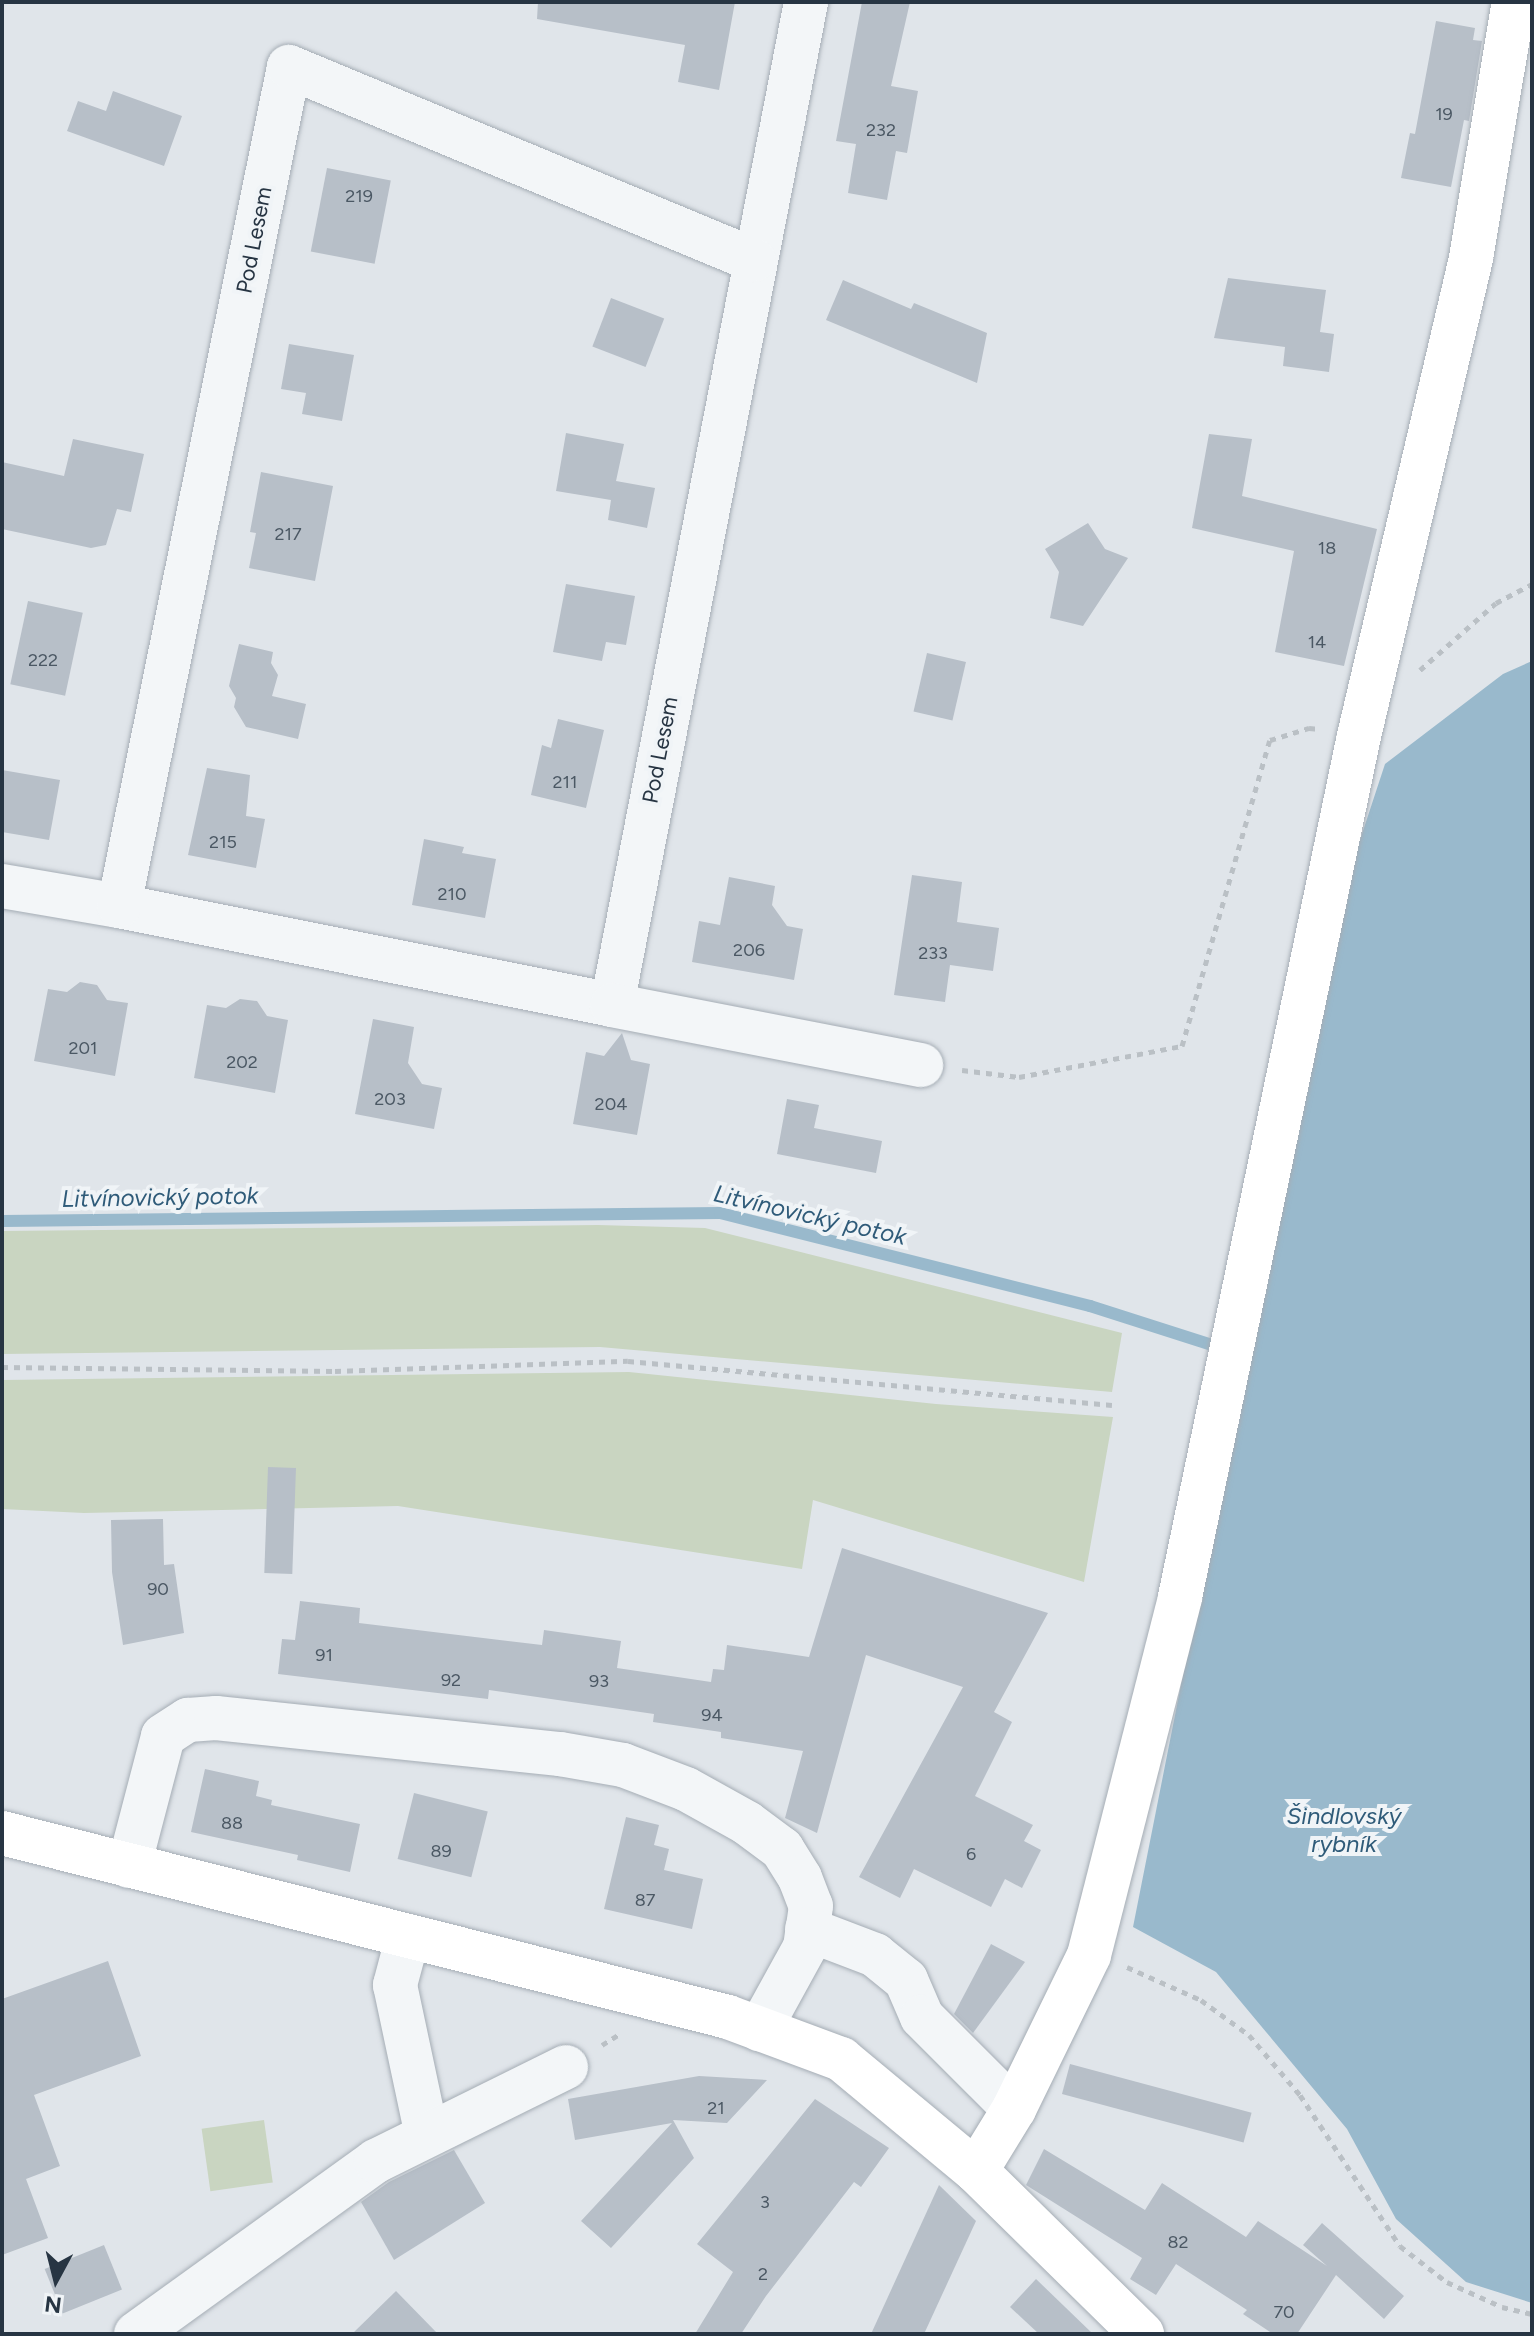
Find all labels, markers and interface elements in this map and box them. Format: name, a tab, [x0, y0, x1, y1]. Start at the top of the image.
house number: 19	[1435, 103, 1453, 125]
house number: 232	[866, 119, 896, 141]
street label: Pod Lesem	[231, 184, 277, 296]
house number: 219	[345, 185, 373, 207]
house number: 217	[274, 523, 302, 545]
house number: 18	[1318, 537, 1336, 559]
house number: 14	[1308, 631, 1326, 653]
house number: 222	[28, 649, 58, 671]
street label: Pod Lesem	[637, 694, 683, 806]
house number: 211	[553, 771, 577, 793]
house number: 215	[209, 831, 237, 853]
house number: 210	[437, 883, 467, 905]
house number: 206	[733, 939, 765, 961]
house number: 233	[918, 942, 948, 964]
house number: 201	[68, 1037, 98, 1059]
house number: 202	[226, 1051, 258, 1073]
house number: 203	[374, 1088, 406, 1110]
house number: 204	[595, 1093, 627, 1115]
water label: Litvínovický potok	[711, 1179, 909, 1251]
water label: Litvínovický potok	[61, 1181, 259, 1213]
house number: 90	[147, 1578, 169, 1600]
house number: 91	[315, 1644, 333, 1666]
house number: 92	[441, 1669, 461, 1691]
house number: 93	[589, 1670, 609, 1692]
house number: 94	[701, 1704, 723, 1726]
water label: Šindlovský rybník	[1287, 1802, 1401, 1858]
house number: 88	[221, 1812, 243, 1834]
house number: 89	[430, 1840, 452, 1862]
house number: 6	[966, 1843, 976, 1865]
house number: 87	[635, 1889, 655, 1911]
house number: 21	[707, 2097, 725, 2119]
house number: 3	[760, 2191, 770, 2213]
house number: 82	[1167, 2231, 1189, 2253]
north arrow	[16, 2240, 96, 2320]
house number: 2	[758, 2263, 768, 2285]
text: N	[43, 2290, 63, 2319]
house number: 70	[1273, 2301, 1295, 2323]

